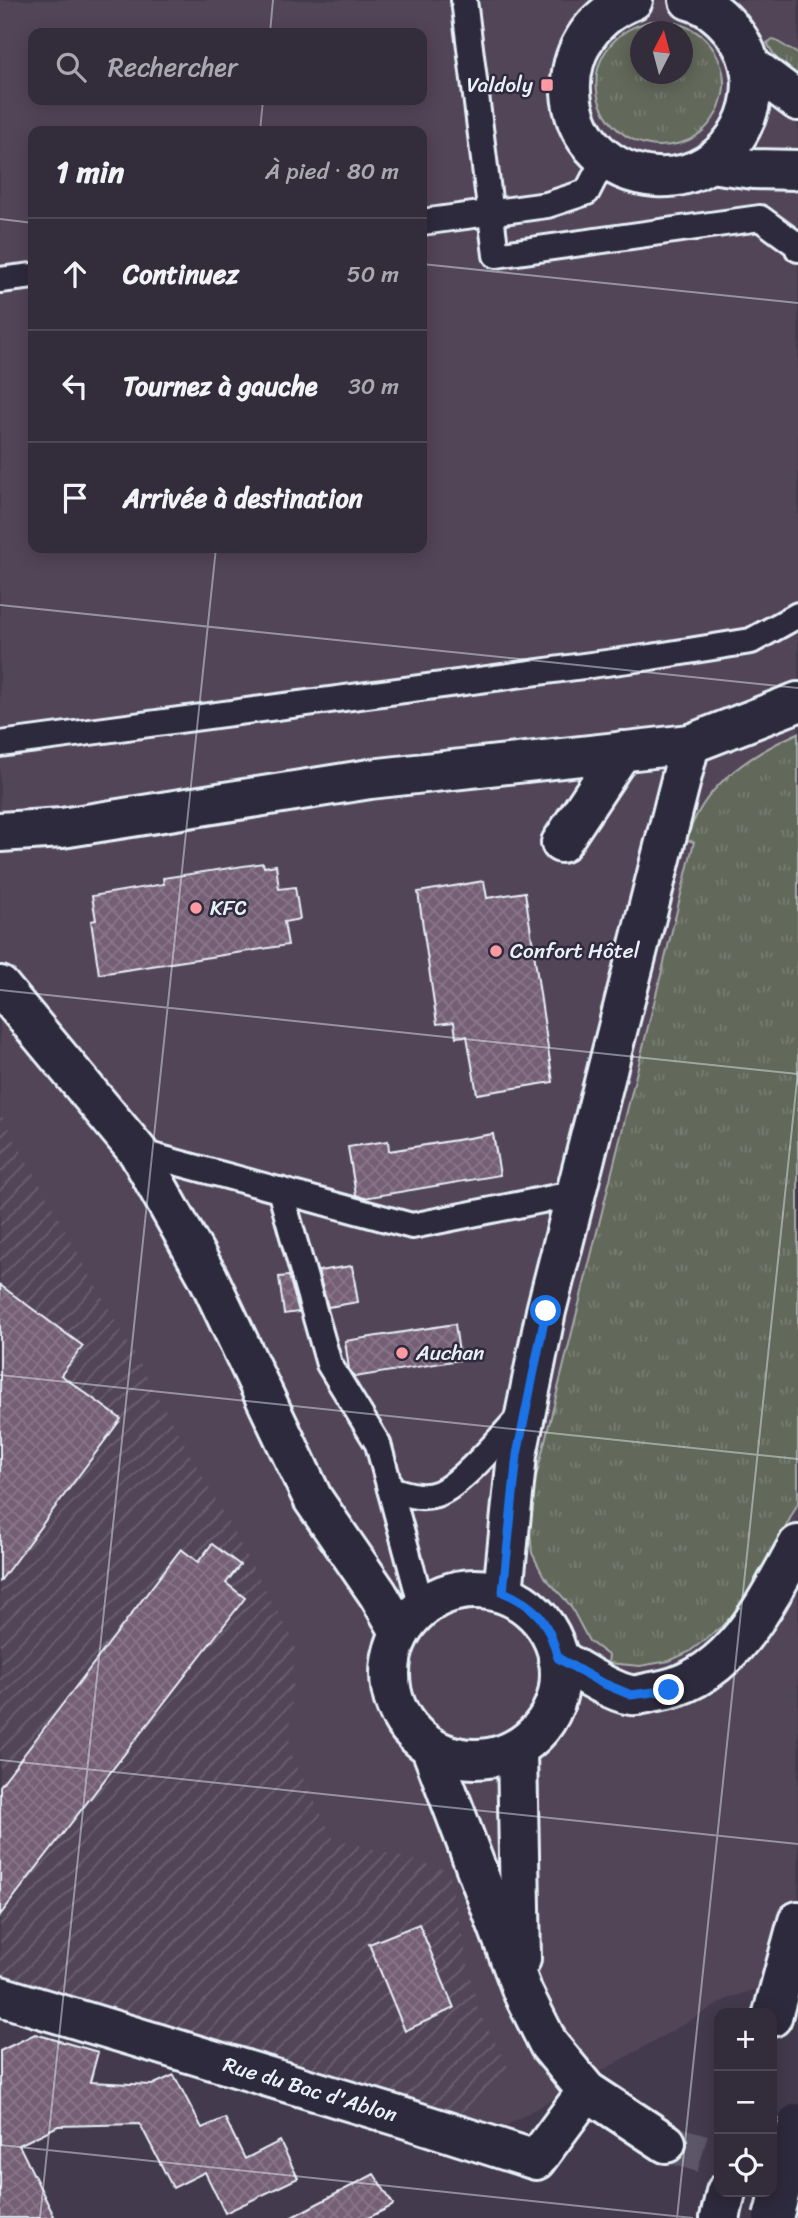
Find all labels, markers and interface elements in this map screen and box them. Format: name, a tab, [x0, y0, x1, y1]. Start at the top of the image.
north arrow	[630, 21, 693, 84]
search box	[28, 28, 427, 105]
text: Rechercher	[108, 44, 238, 90]
icon: search	[52, 48, 90, 86]
place label: Valdoly	[467, 66, 533, 104]
marker: Valdoly	[539, 77, 555, 93]
text: 1 min	[56, 145, 124, 199]
text: À pied · 80 m	[265, 151, 399, 192]
text: Continuez	[123, 251, 239, 297]
text: 50 m	[347, 254, 399, 295]
icon: ahead	[56, 255, 94, 293]
text: Tournez à gauche	[123, 363, 318, 409]
text: 30 m	[348, 366, 399, 407]
icon: left	[56, 367, 94, 405]
text: Arrivée à destination	[123, 475, 363, 521]
icon: arrive	[56, 479, 94, 517]
place label: KFC	[210, 889, 247, 927]
marker: KFC	[188, 900, 204, 916]
place label: Confort Hôtel	[510, 932, 641, 970]
marker: Confort Hôtel	[488, 943, 504, 959]
route start	[530, 1295, 561, 1326]
place label: Auchan	[415, 1334, 484, 1372]
marker: Auchan	[394, 1345, 410, 1361]
route end	[653, 1674, 684, 1705]
map controls	[714, 2008, 777, 2197]
button: +	[714, 2008, 777, 2071]
street label: Rue du Bac d'Ablon	[218, 2045, 402, 2134]
button: −	[714, 2071, 777, 2134]
button: locate	[714, 2134, 777, 2197]

